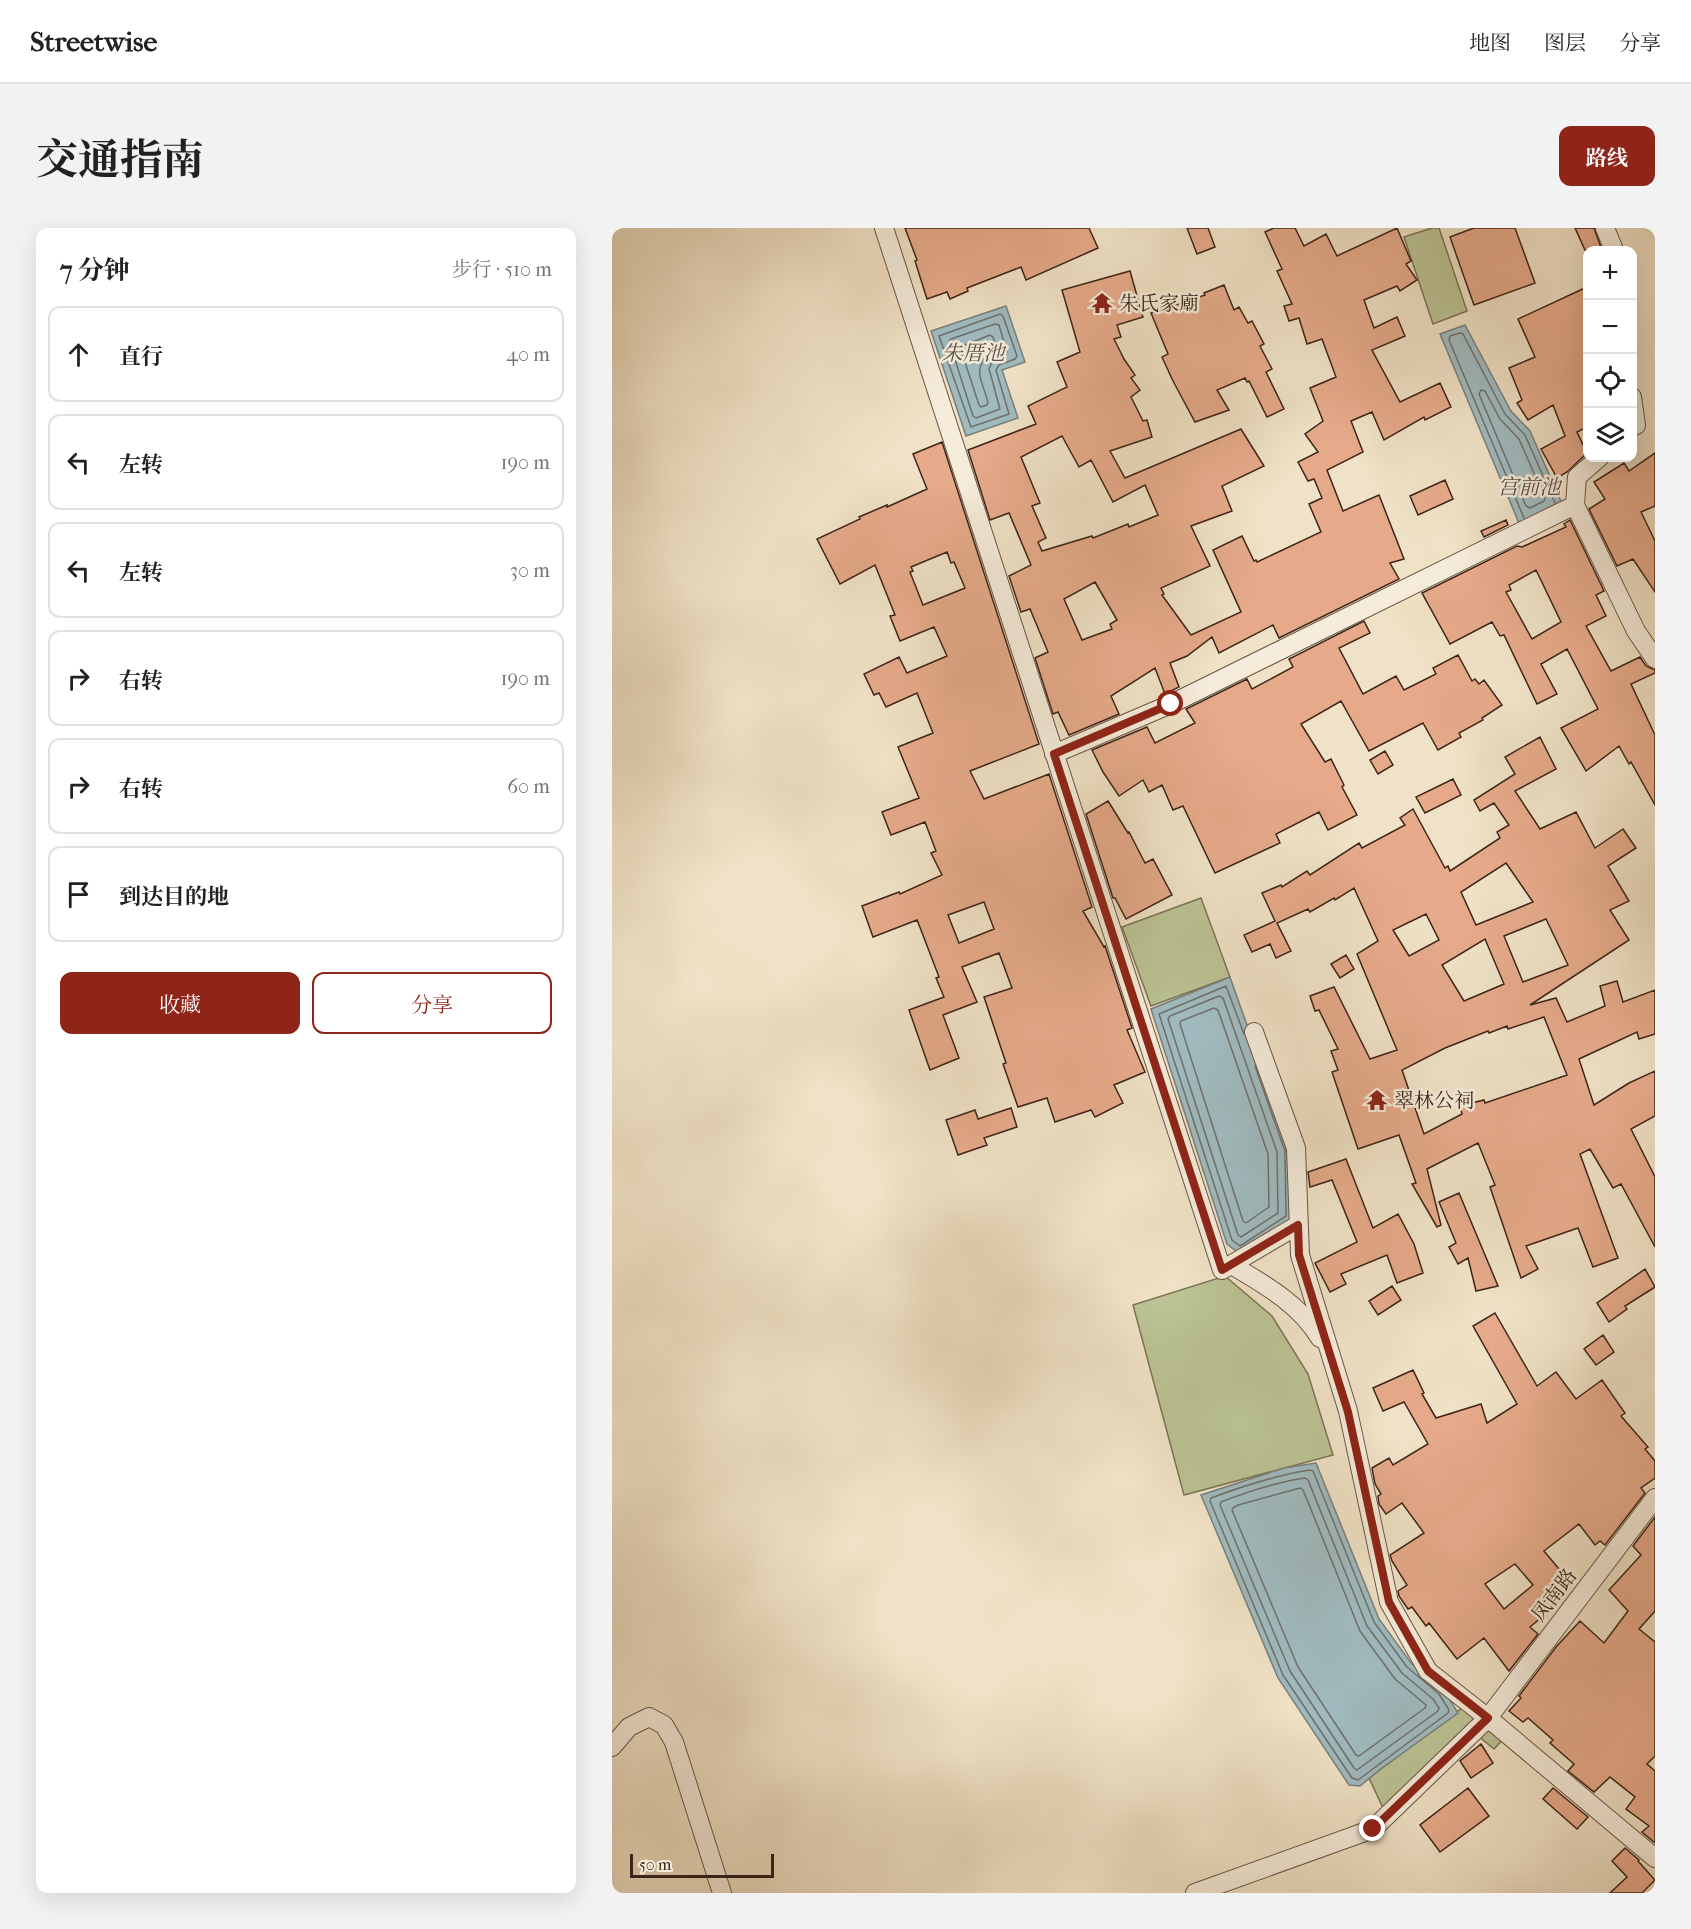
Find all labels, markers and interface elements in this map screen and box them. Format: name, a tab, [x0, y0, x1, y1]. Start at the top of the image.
text: Streetwise	[30, 25, 157, 58]
text: 地图	[1469, 31, 1511, 55]
text: 图层	[1544, 31, 1586, 55]
text: 分享	[1619, 31, 1661, 55]
button: 路线	[1559, 126, 1655, 186]
text: 交通指南	[36, 136, 204, 185]
map controls	[1583, 246, 1637, 462]
button: +	[1583, 246, 1637, 300]
text: 7 分钟	[60, 255, 130, 286]
text: 步行 · 510 m	[452, 258, 552, 281]
temple icon: 朱氏家廟	[1090, 291, 1114, 315]
place label: 朱氏家廟	[1119, 292, 1199, 315]
button: −	[1583, 300, 1637, 354]
icon: ahead	[62, 338, 95, 371]
water label: 朱厝池	[942, 341, 1006, 365]
text: 40 m	[506, 343, 550, 366]
text: 直行	[119, 344, 163, 370]
button: locate	[1583, 354, 1637, 408]
button: layers	[1583, 408, 1637, 462]
icon: left	[62, 446, 95, 479]
text: 190 m	[500, 451, 550, 474]
text: 左转	[119, 452, 163, 478]
water label: 宫前池	[1498, 475, 1562, 499]
icon: left	[62, 554, 95, 587]
text: 30 m	[510, 559, 550, 582]
text: 左转	[119, 560, 163, 586]
icon: right	[62, 662, 95, 695]
text: 190 m	[500, 667, 550, 690]
text: 右转	[119, 668, 163, 694]
route start	[1157, 690, 1183, 716]
icon: right	[62, 770, 95, 803]
text: 60 m	[507, 775, 550, 798]
text: 右转	[119, 776, 163, 802]
icon: arrive	[62, 878, 95, 911]
text: 到达目的地	[119, 884, 229, 910]
button: 收藏	[60, 972, 300, 1034]
button: 分享	[312, 972, 552, 1034]
temple icon: 翠林公祠	[1365, 1088, 1389, 1112]
place label: 翠林公祠	[1394, 1089, 1474, 1112]
street label: 凤南路	[1527, 1564, 1581, 1626]
route end	[1359, 1815, 1385, 1841]
scale bar	[630, 1851, 774, 1878]
text: 50 m	[639, 1855, 671, 1874]

